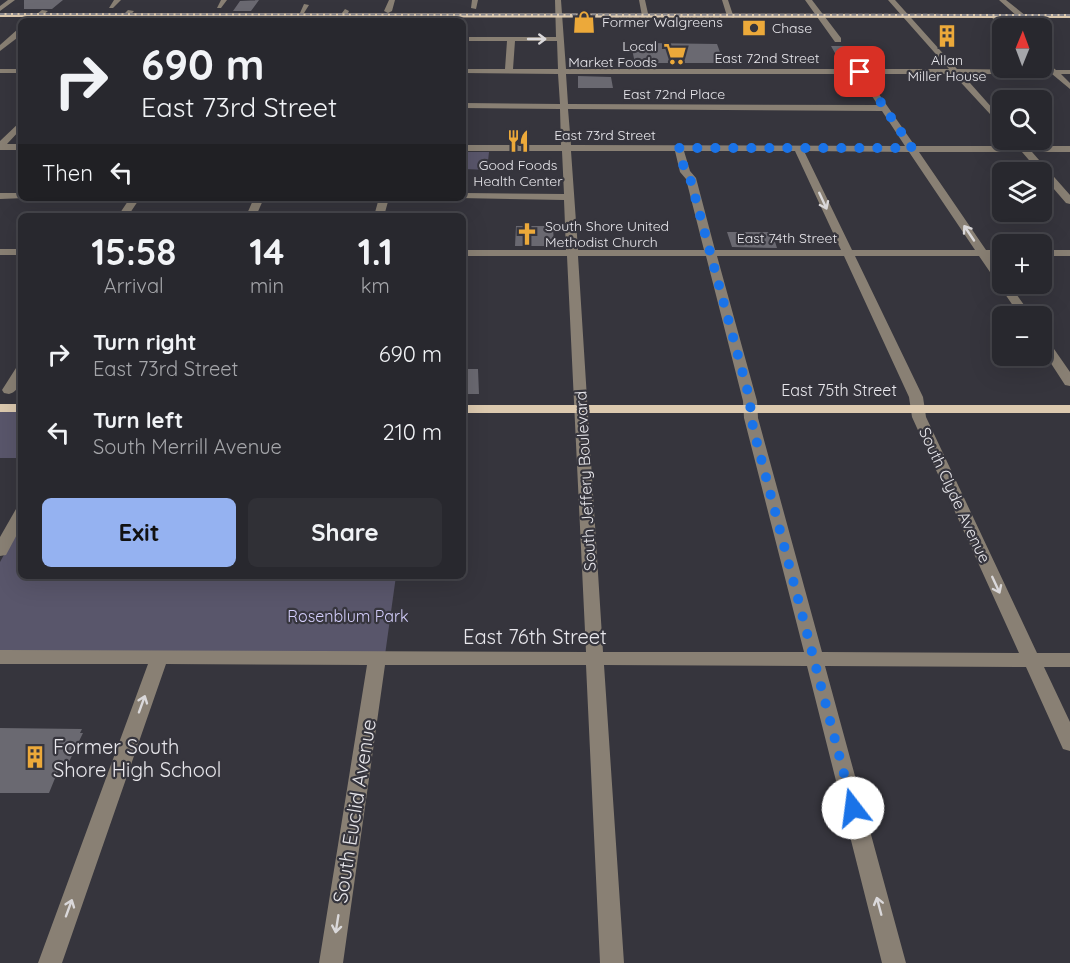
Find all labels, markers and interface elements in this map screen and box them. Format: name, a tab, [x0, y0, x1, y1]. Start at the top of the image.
shop icon: Former Walgreens	[571, 9, 597, 35]
place label: Former Walgreens	[602, 13, 723, 31]
bank icon: Chase	[741, 15, 767, 41]
north arrow	[992, 18, 1052, 78]
map controls	[992, 18, 1052, 366]
place label: Chase	[772, 19, 812, 37]
building icon: Allan Miller House	[934, 23, 960, 49]
one-way arrow	[527, 33, 547, 45]
place label: Local Market Foods	[568, 37, 657, 71]
text: 690 m	[141, 38, 264, 91]
supermarket icon: Local Market Foods	[662, 41, 688, 67]
icon: right	[42, 42, 120, 120]
pin	[834, 46, 885, 97]
street label: East 72nd Street	[714, 49, 820, 67]
place label: Allan Miller House	[908, 51, 987, 85]
icon: arrive	[843, 55, 876, 88]
street label: East 72nd Place	[623, 85, 725, 103]
text: East 73rd Street	[141, 90, 337, 124]
button: search	[992, 90, 1052, 150]
street label: East 73rd Street	[554, 126, 656, 144]
restaurant icon: Good Foods Health Center	[505, 128, 531, 154]
icon: left	[105, 156, 138, 189]
place label: Good Foods Health Center	[473, 156, 563, 190]
text: Then	[42, 159, 93, 187]
button: layers	[992, 162, 1052, 222]
one-way arrow	[817, 192, 829, 210]
place label: South Shore United Methodist Church	[545, 217, 669, 251]
church icon: South Shore United Methodist Church	[514, 221, 540, 247]
one-way arrow	[963, 225, 975, 242]
text: 15:58	[91, 229, 176, 274]
text: 14	[249, 229, 285, 274]
text: 1.1	[358, 229, 393, 274]
street label: East 74th Street	[737, 229, 837, 247]
button: +	[992, 234, 1052, 294]
text: Arrival	[104, 273, 164, 298]
text: min	[250, 273, 284, 298]
text: km	[361, 273, 390, 298]
button: −	[992, 306, 1052, 366]
text: Turn right	[93, 328, 197, 356]
icon: right	[42, 338, 75, 371]
text: 690 m	[379, 340, 442, 368]
text: East 73rd Street	[93, 356, 238, 381]
street label: East 75th Street	[781, 380, 897, 400]
street label: South Jeffery Boulevard	[570, 390, 600, 572]
text: Turn left	[93, 406, 183, 434]
icon: left	[42, 416, 75, 449]
text: 210 m	[383, 418, 442, 446]
street label: South Clyde Avenue	[915, 424, 995, 566]
text: South Merrill Avenue	[93, 434, 282, 459]
button: Exit	[42, 498, 236, 567]
button: Share	[248, 498, 442, 567]
one-way arrow	[991, 575, 1003, 593]
park label: Rosenblum Park	[287, 606, 409, 626]
street label: East 76th Street	[463, 624, 607, 649]
one-way arrow	[137, 696, 148, 714]
street label: South Euclid Avenue	[327, 717, 381, 905]
place label: Former South Shore High School	[53, 734, 221, 782]
building icon: Former South Shore High School	[22, 744, 48, 770]
position arrow	[821, 776, 885, 840]
one-way arrow	[872, 897, 884, 916]
one-way arrow	[65, 899, 76, 918]
one-way arrow	[331, 913, 342, 933]

